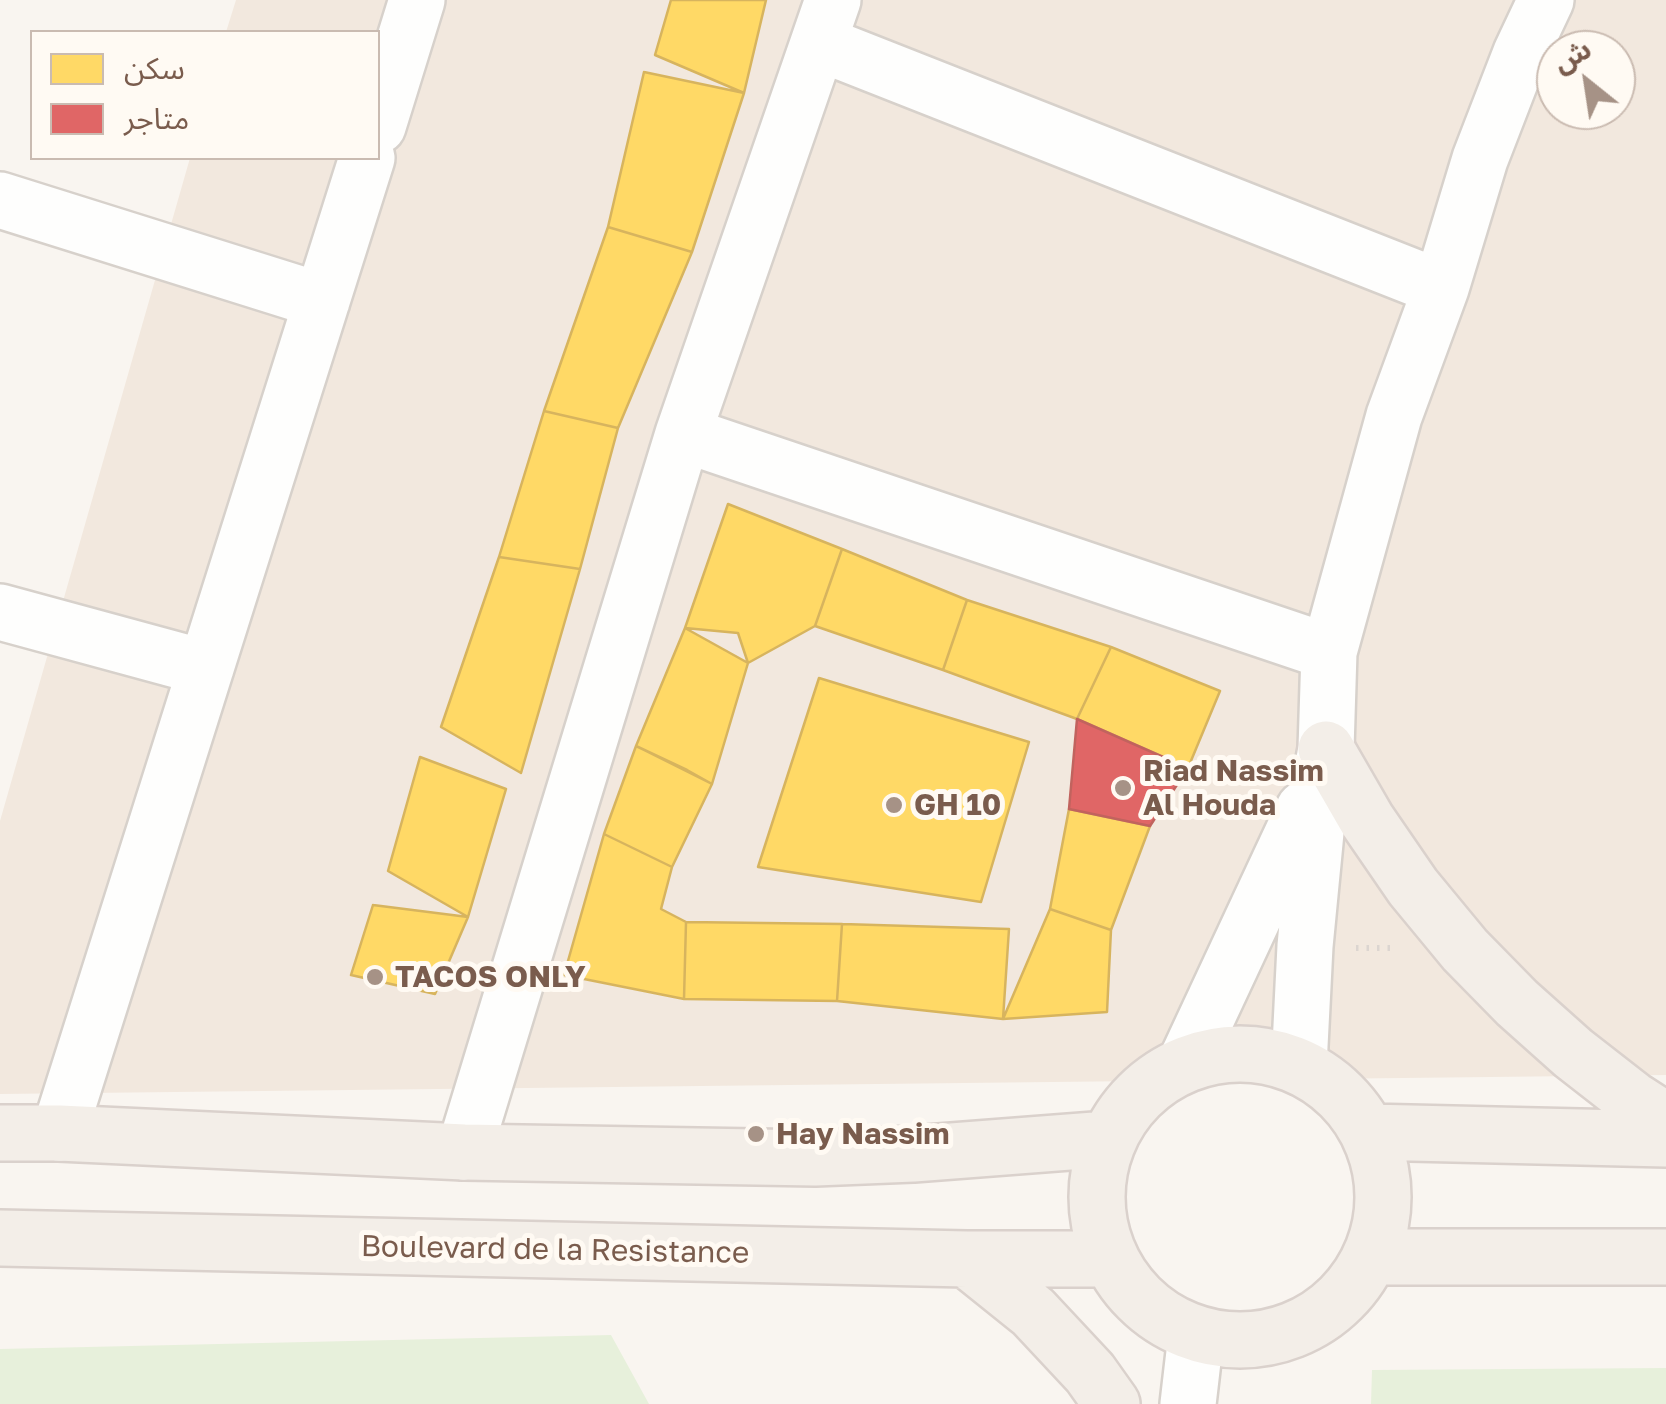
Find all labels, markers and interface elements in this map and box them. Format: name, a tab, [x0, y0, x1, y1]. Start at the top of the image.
legend	[30, 30, 380, 160]
north arrow	[1536, 30, 1636, 130]
text: ش	[1547, 31, 1597, 79]
text: سكن	[124, 50, 185, 86]
text: متاجر	[124, 100, 189, 136]
place label: Riad Nassim Al Houda	[1143, 753, 1324, 824]
marker: Riad Nassim Al Houda	[1112, 777, 1134, 799]
place label: GH 10	[914, 787, 1001, 823]
marker: GH 10	[883, 794, 905, 816]
place label: TACOS ONLY	[395, 959, 586, 995]
marker: TACOS ONLY	[364, 966, 386, 988]
place label: Hay Nassim	[776, 1116, 950, 1152]
marker: Hay Nassim	[745, 1123, 767, 1145]
street label: Boulevard de la Resistance	[360, 1229, 750, 1271]

